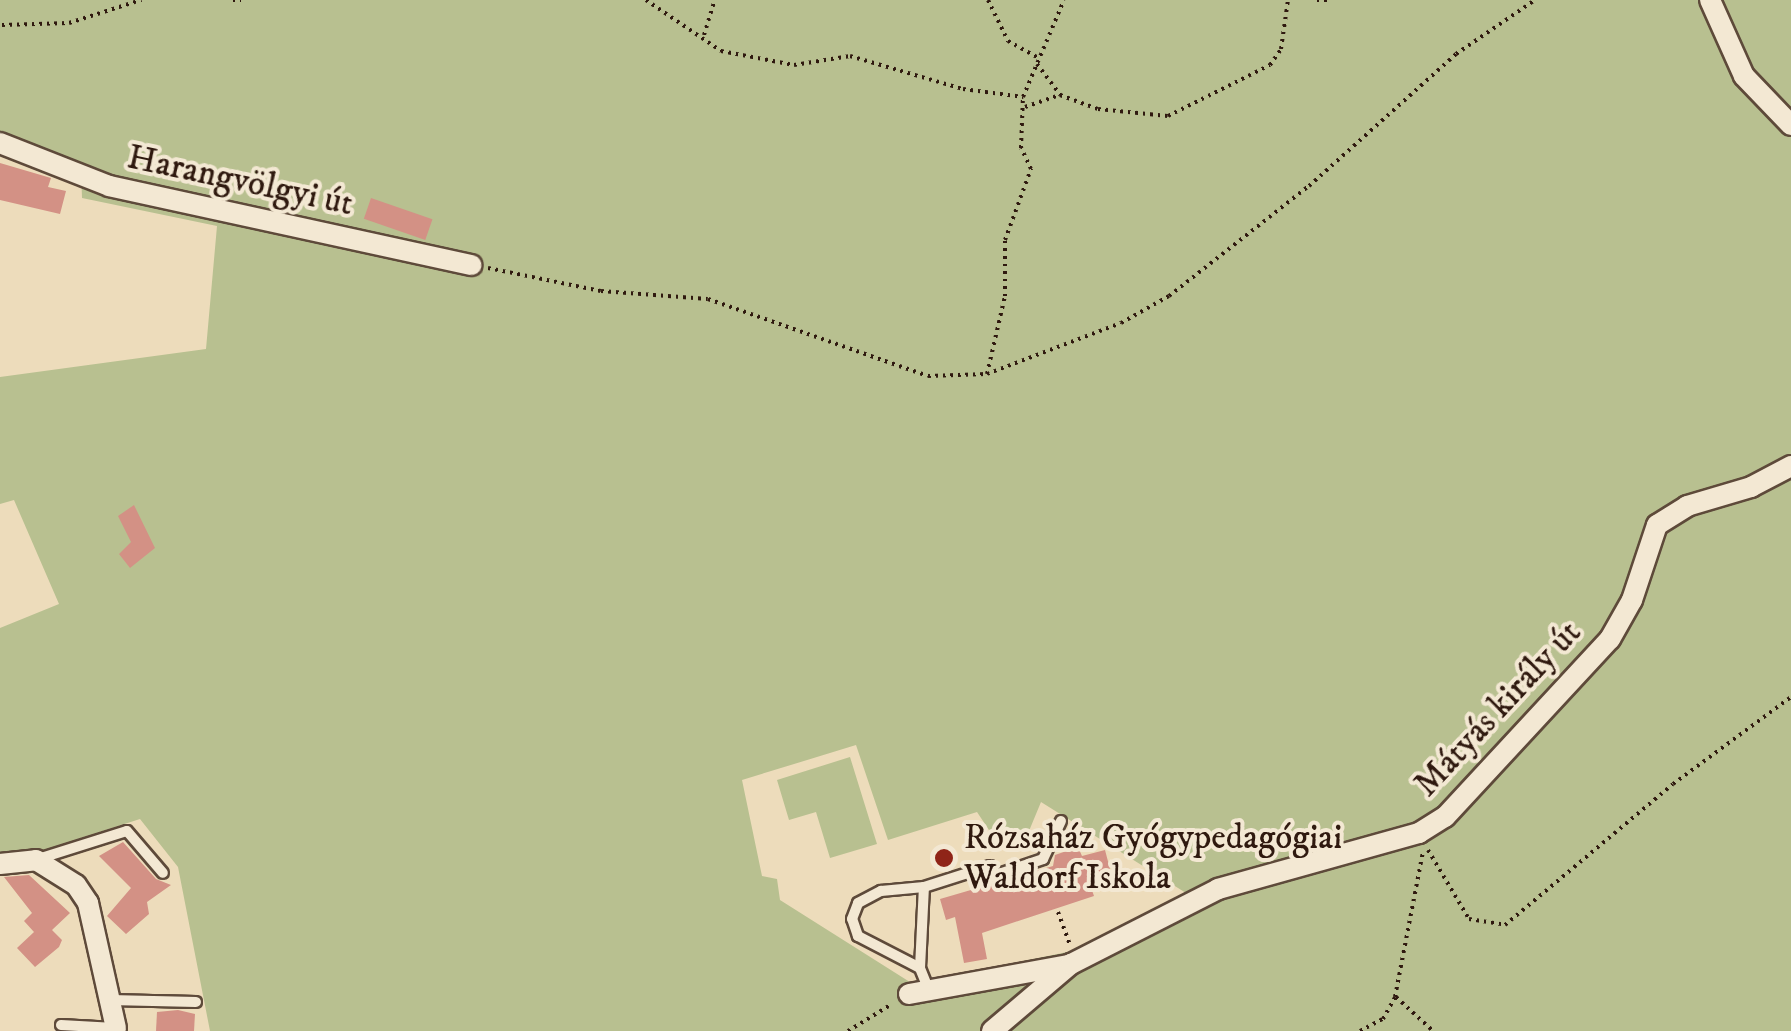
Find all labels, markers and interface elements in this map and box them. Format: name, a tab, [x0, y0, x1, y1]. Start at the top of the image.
street label: Harangvölgyi út	[123, 137, 357, 225]
street label: Mátyás király út	[1406, 612, 1590, 806]
place label: Rózsaház Gyógypedagógiai Waldorf Iskola	[964, 817, 1342, 899]
marker: Rózsaház Gyógypedagógiai Waldorf Iskola	[933, 847, 955, 869]

